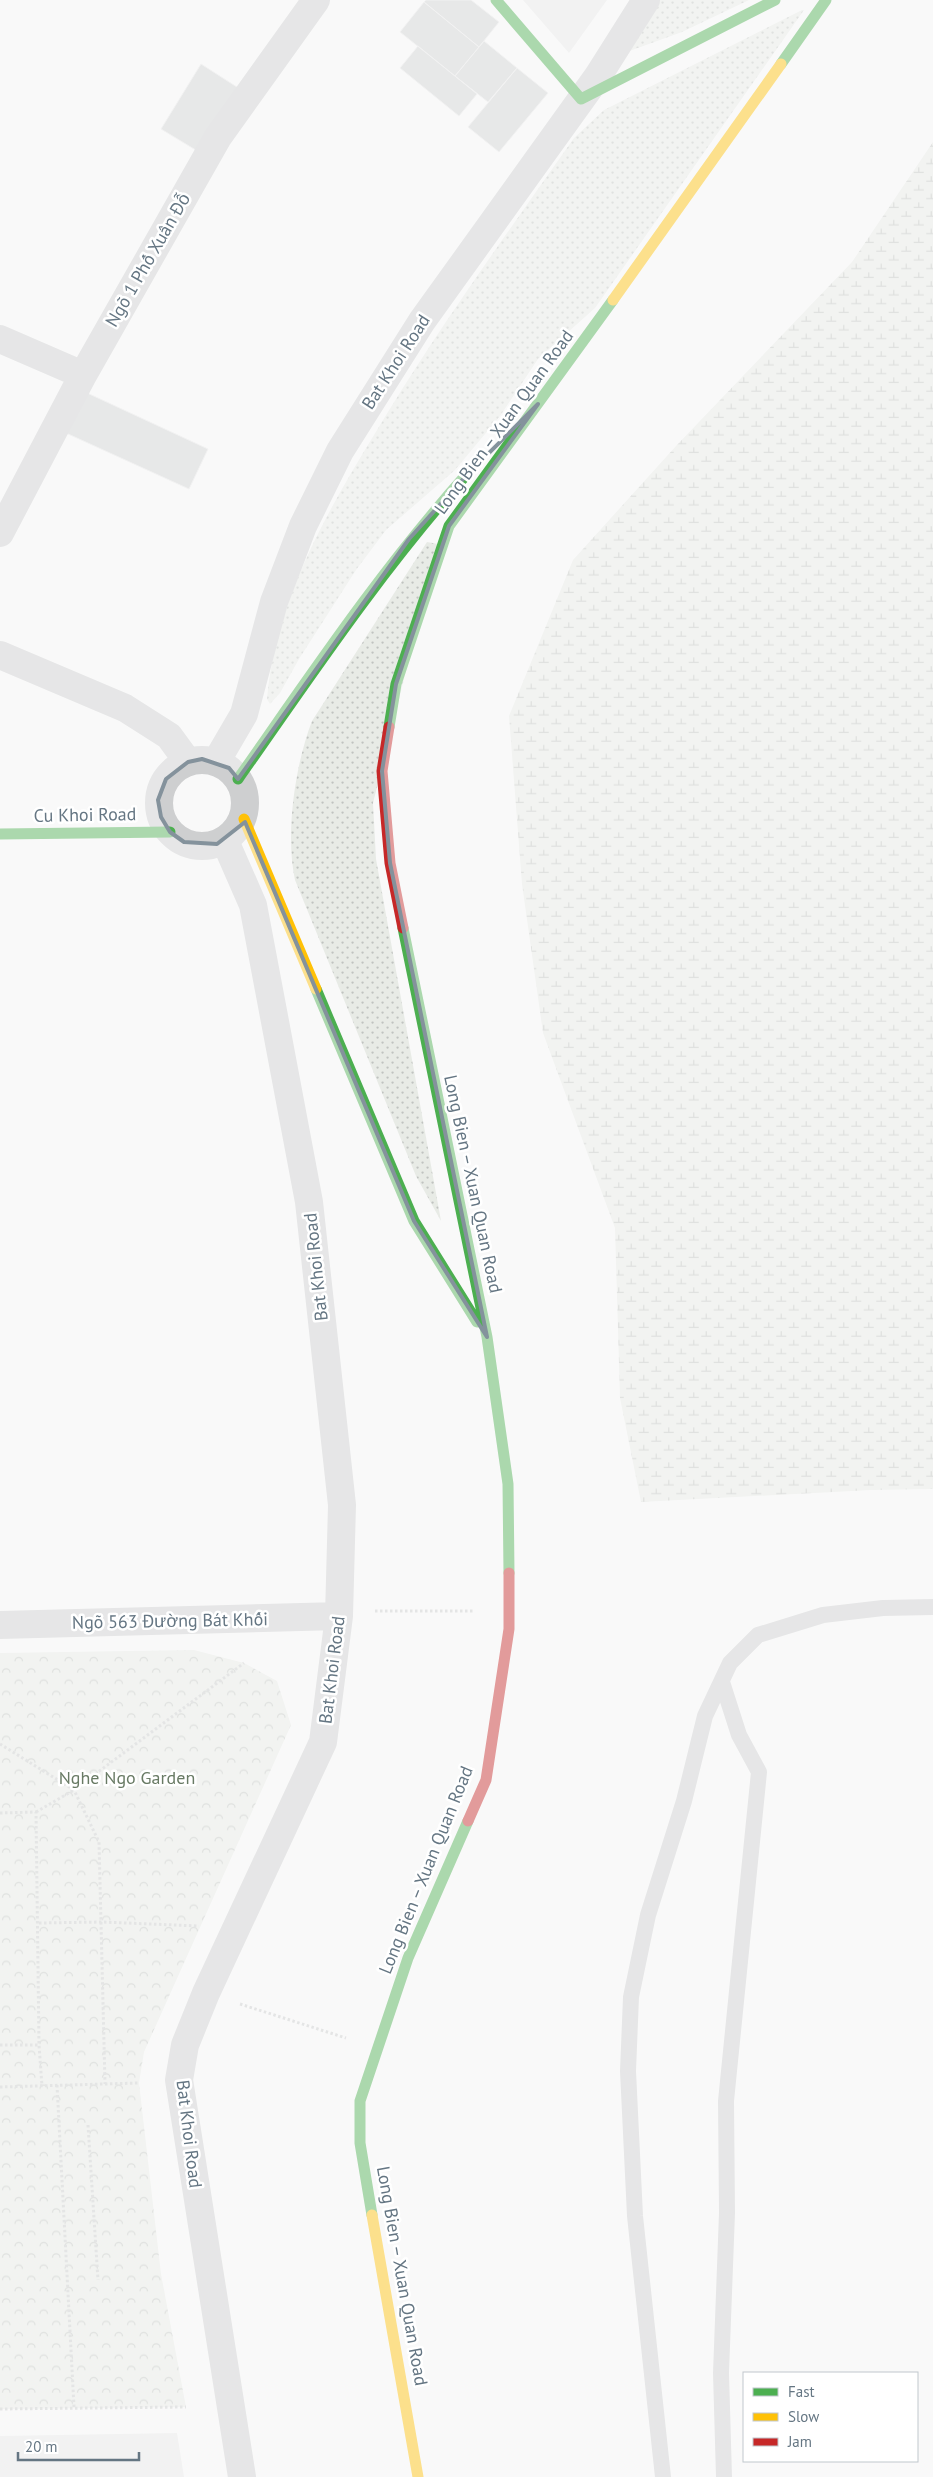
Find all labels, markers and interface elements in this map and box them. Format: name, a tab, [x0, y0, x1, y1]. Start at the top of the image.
street label: Ngõ 1 Phố Xuân Đỗ	[100, 189, 195, 331]
street label: Bat Khoi Road	[356, 310, 435, 414]
street label: Long Bien – Xuan Quan Road	[429, 325, 578, 518]
street label: Cu Khoi Road	[33, 802, 137, 827]
street label: Long Bien – Xuan Quan Road	[439, 1073, 508, 1295]
street label: Bat Khoi Road	[298, 1212, 333, 1322]
street label: Ngõ 563 Đường Bát Khối	[72, 1607, 268, 1634]
street label: Bat Khoi Road	[313, 1615, 350, 1725]
street label: Long Bien – Xuan Quan Road	[373, 1762, 478, 1977]
park label: Nghe Ngo Garden	[59, 1766, 195, 1789]
street label: Bat Khoi Road	[171, 2079, 208, 2189]
street label: Long Bien – Xuan Quan Road	[372, 2164, 433, 2387]
legend	[743, 2372, 918, 2462]
text: Fast	[788, 2382, 815, 2401]
text: Slow	[788, 2407, 819, 2426]
scale bar	[18, 2430, 139, 2462]
text: Jam	[787, 2432, 812, 2451]
text: 20 m	[25, 2437, 58, 2456]

